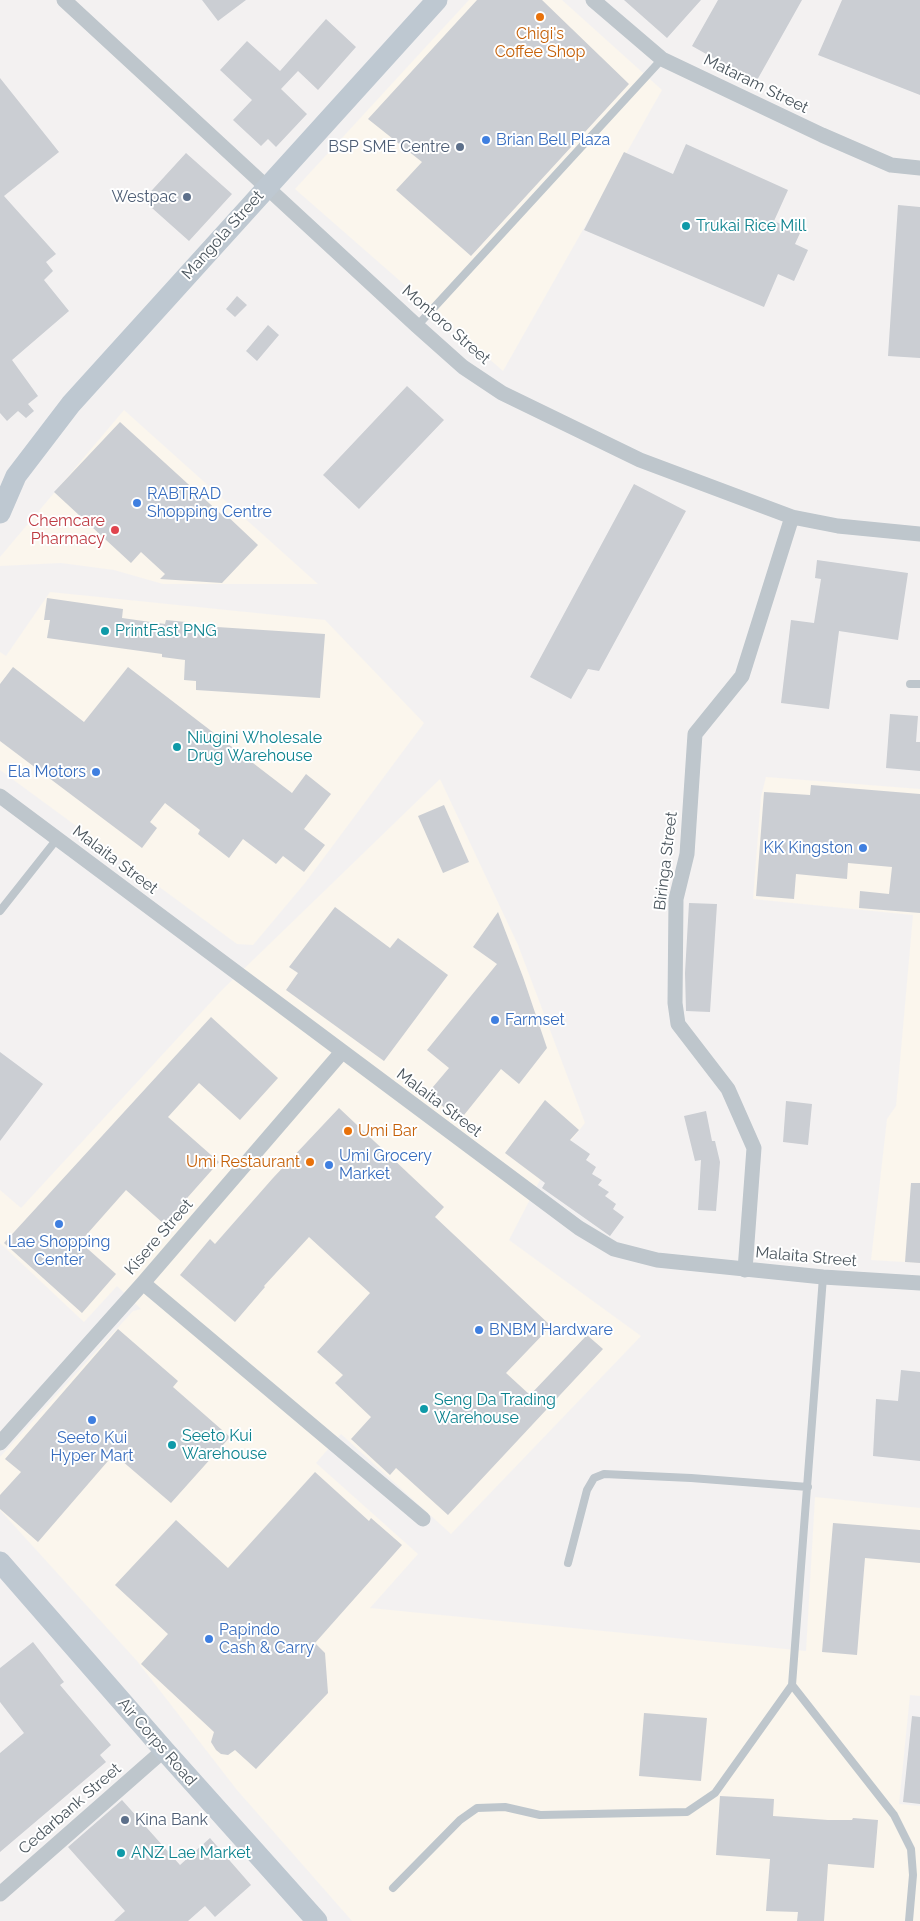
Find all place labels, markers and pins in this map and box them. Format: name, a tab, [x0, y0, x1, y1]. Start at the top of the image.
marker: Chigi's Coffee Shop	[534, 11, 546, 23]
place label: Chigi's Coffee Shop	[495, 24, 585, 62]
place label: Brian Bell Plaza	[496, 130, 610, 150]
marker: Brian Bell Plaza	[480, 134, 492, 146]
place label: BSP SME Centre	[328, 137, 450, 157]
marker: BSP SME Centre	[454, 141, 466, 153]
place label: Westpac	[111, 187, 177, 207]
marker: Westpac	[181, 191, 193, 203]
place label: Trukai Rice Mill	[696, 216, 806, 236]
marker: Trukai Rice Mill	[680, 220, 692, 232]
place label: RABTRAD Shopping Centre	[147, 484, 272, 522]
marker: RABTRAD Shopping Centre	[131, 497, 143, 509]
place label: Chemcare Pharmacy	[28, 511, 105, 549]
marker: Chemcare Pharmacy	[109, 524, 121, 536]
place label: PrintFast PNG	[115, 621, 217, 641]
marker: PrintFast PNG	[99, 625, 111, 637]
place label: Niugini Wholesale Drug Warehouse	[187, 728, 322, 766]
marker: Niugini Wholesale Drug Warehouse	[171, 741, 183, 753]
place label: Ela Motors	[8, 762, 86, 782]
marker: Ela Motors	[90, 766, 102, 778]
place label: KK Kingston	[764, 838, 853, 858]
marker: KK Kingston	[857, 842, 869, 854]
place label: Farmset	[505, 1010, 565, 1030]
marker: Farmset	[489, 1014, 501, 1026]
place label: Umi Bar	[358, 1121, 417, 1141]
marker: Umi Bar	[342, 1125, 354, 1137]
place label: Umi Grocery Market	[339, 1146, 432, 1184]
place label: Umi Restaurant	[186, 1152, 300, 1172]
marker: Umi Restaurant	[304, 1156, 316, 1168]
marker: Umi Grocery Market	[323, 1159, 335, 1171]
marker: Lae Shopping Center	[53, 1218, 65, 1230]
place label: Lae Shopping Center	[8, 1232, 110, 1270]
place label: BNBM Hardware	[489, 1320, 613, 1340]
marker: BNBM Hardware	[473, 1324, 485, 1336]
place label: Seng Da Trading Warehouse	[434, 1390, 556, 1428]
marker: Seng Da Trading Warehouse	[418, 1403, 430, 1415]
marker: Seeto Kui Hyper Mart	[86, 1414, 98, 1426]
place label: Seeto Kui Warehouse	[182, 1426, 267, 1464]
place label: Seeto Kui Hyper Mart	[50, 1428, 134, 1466]
marker: Seeto Kui Warehouse	[166, 1439, 178, 1451]
place label: Papindo Cash & Carry	[219, 1620, 314, 1658]
marker: Papindo Cash & Carry	[203, 1633, 215, 1645]
place label: Kina Bank	[135, 1810, 208, 1830]
marker: Kina Bank	[119, 1814, 131, 1826]
place label: ANZ Lae Market	[131, 1843, 251, 1863]
marker: ANZ Lae Market	[115, 1847, 127, 1859]

